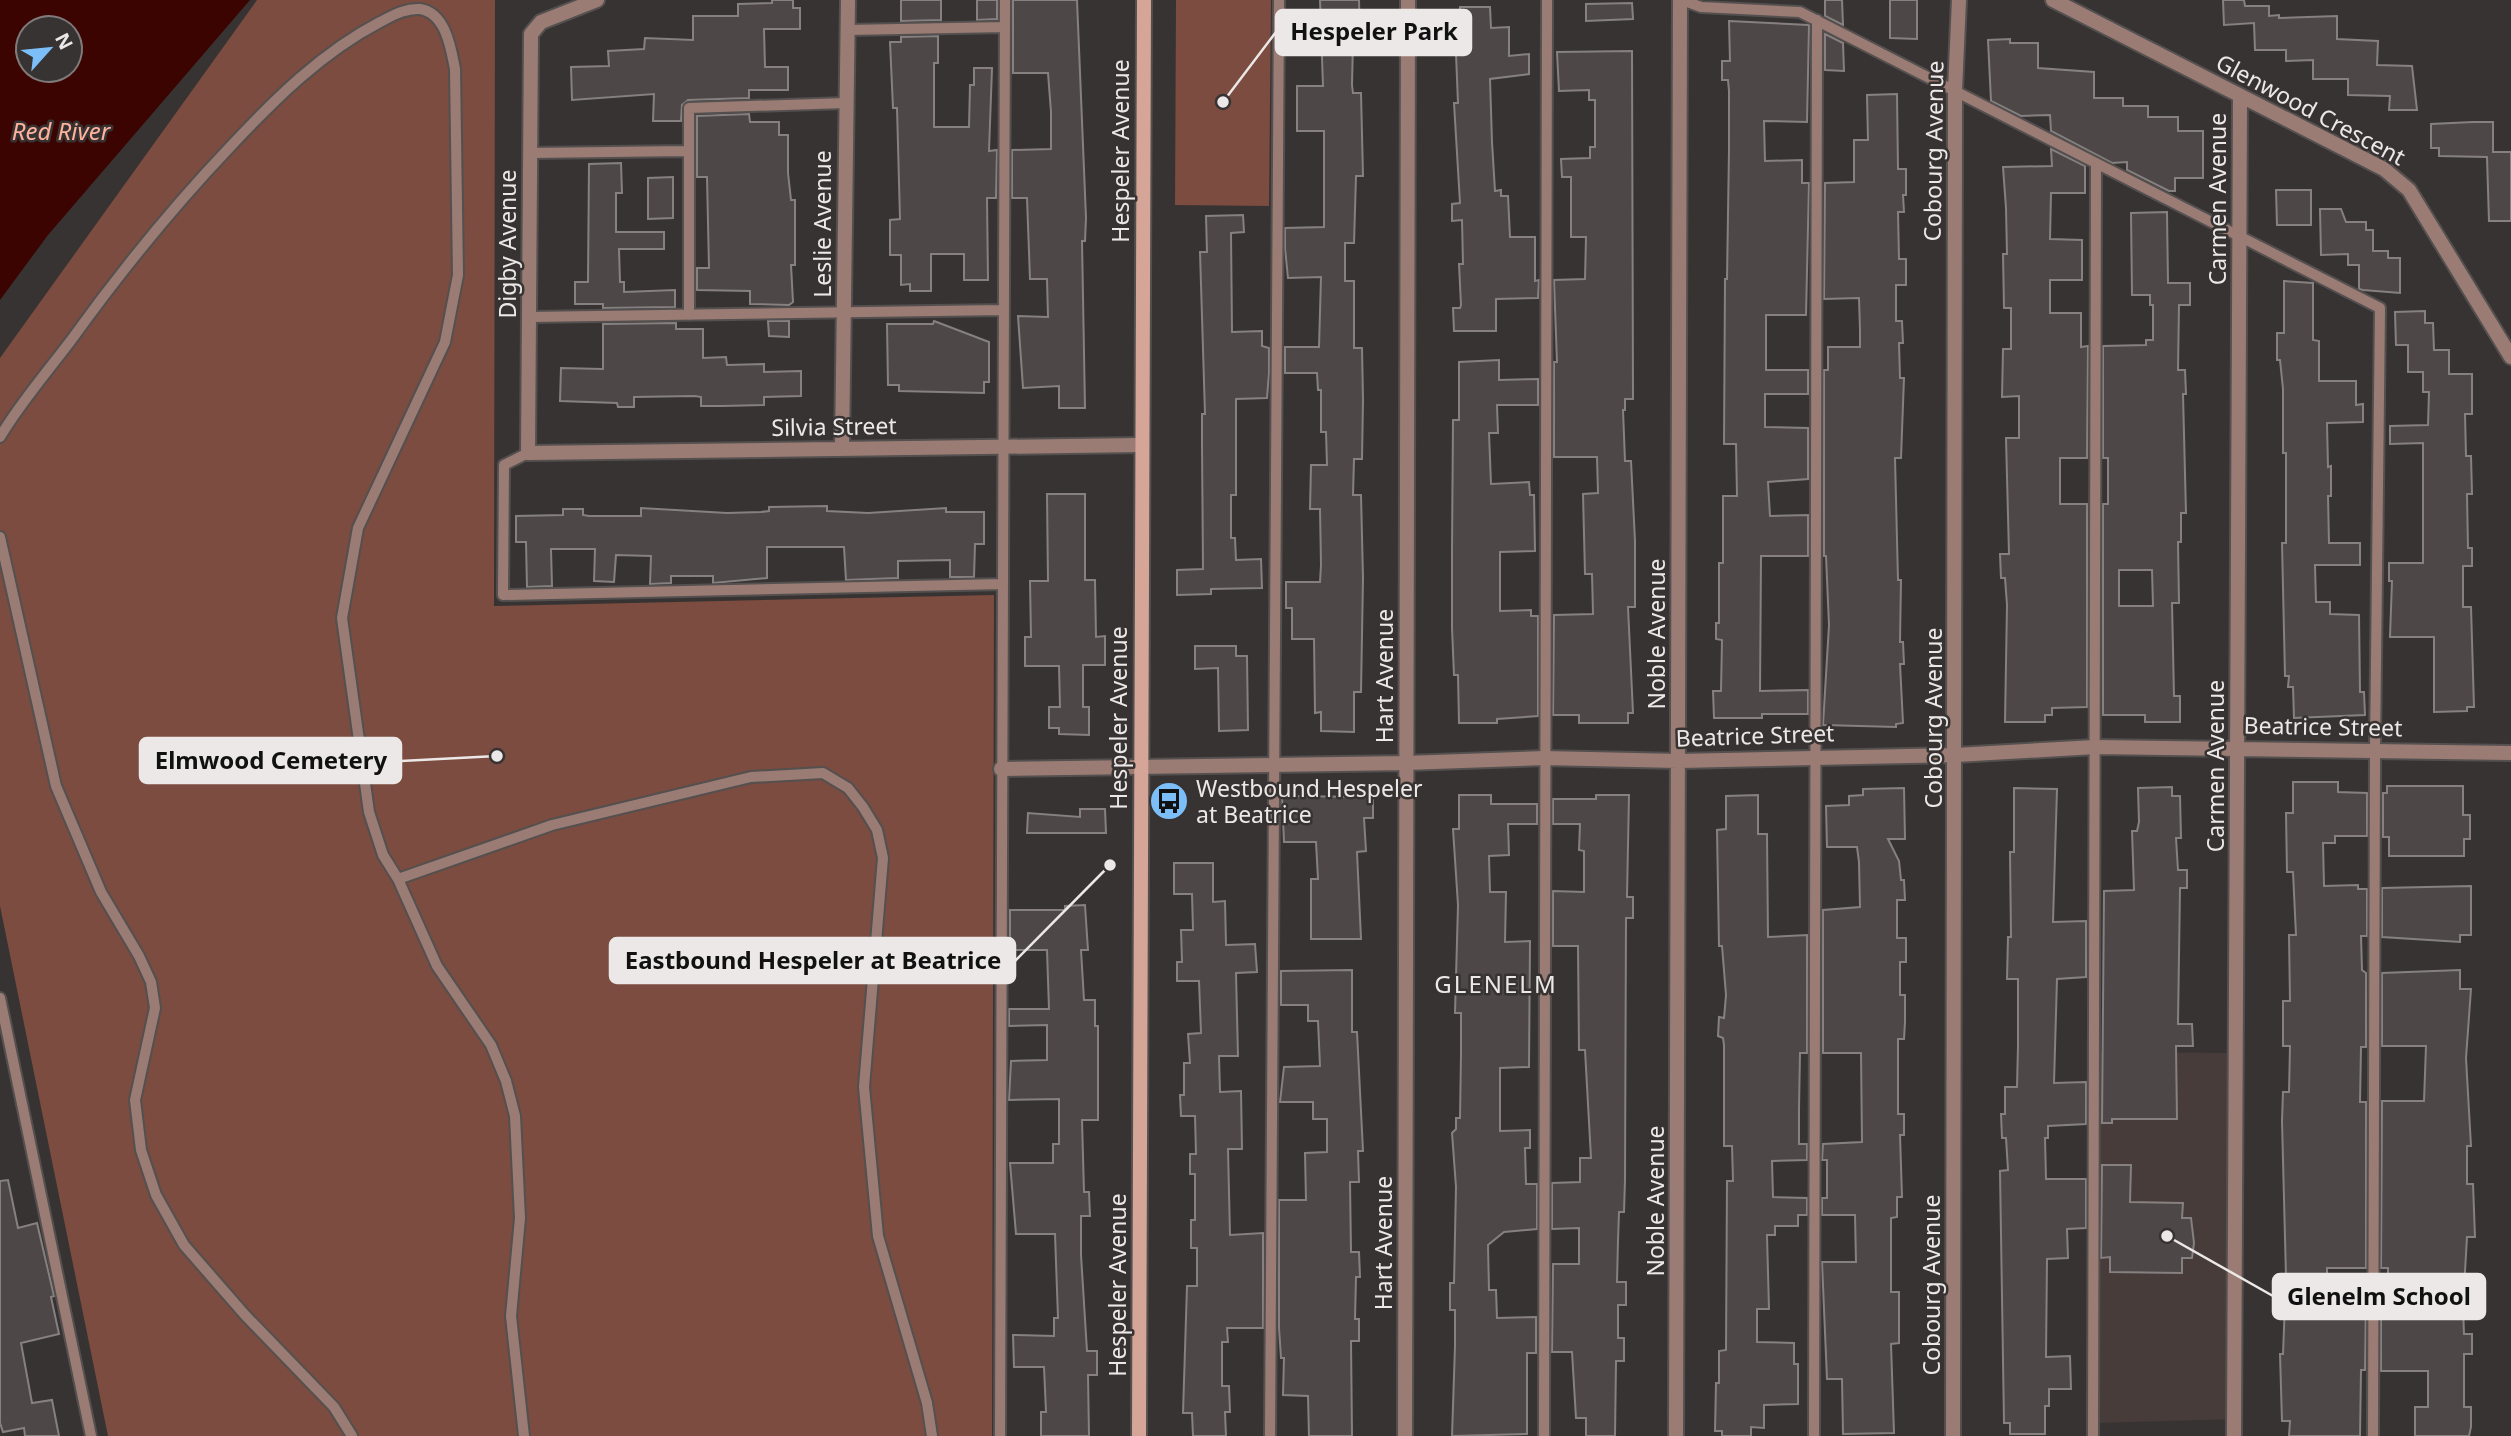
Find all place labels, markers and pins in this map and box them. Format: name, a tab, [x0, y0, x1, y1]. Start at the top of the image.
callout: Hespeler Park	[1276, 10, 1471, 55]
callout: Elmwood Cemetery	[140, 738, 401, 783]
place label: Westbound Hespeler at Beatrice	[1196, 772, 1423, 830]
bus stop icon: Westbound Hespeler at Beatrice	[1148, 780, 1190, 822]
callout: Eastbound Hespeler at Beatrice	[610, 938, 1015, 983]
callout: Glenelm School	[2273, 1274, 2485, 1319]

